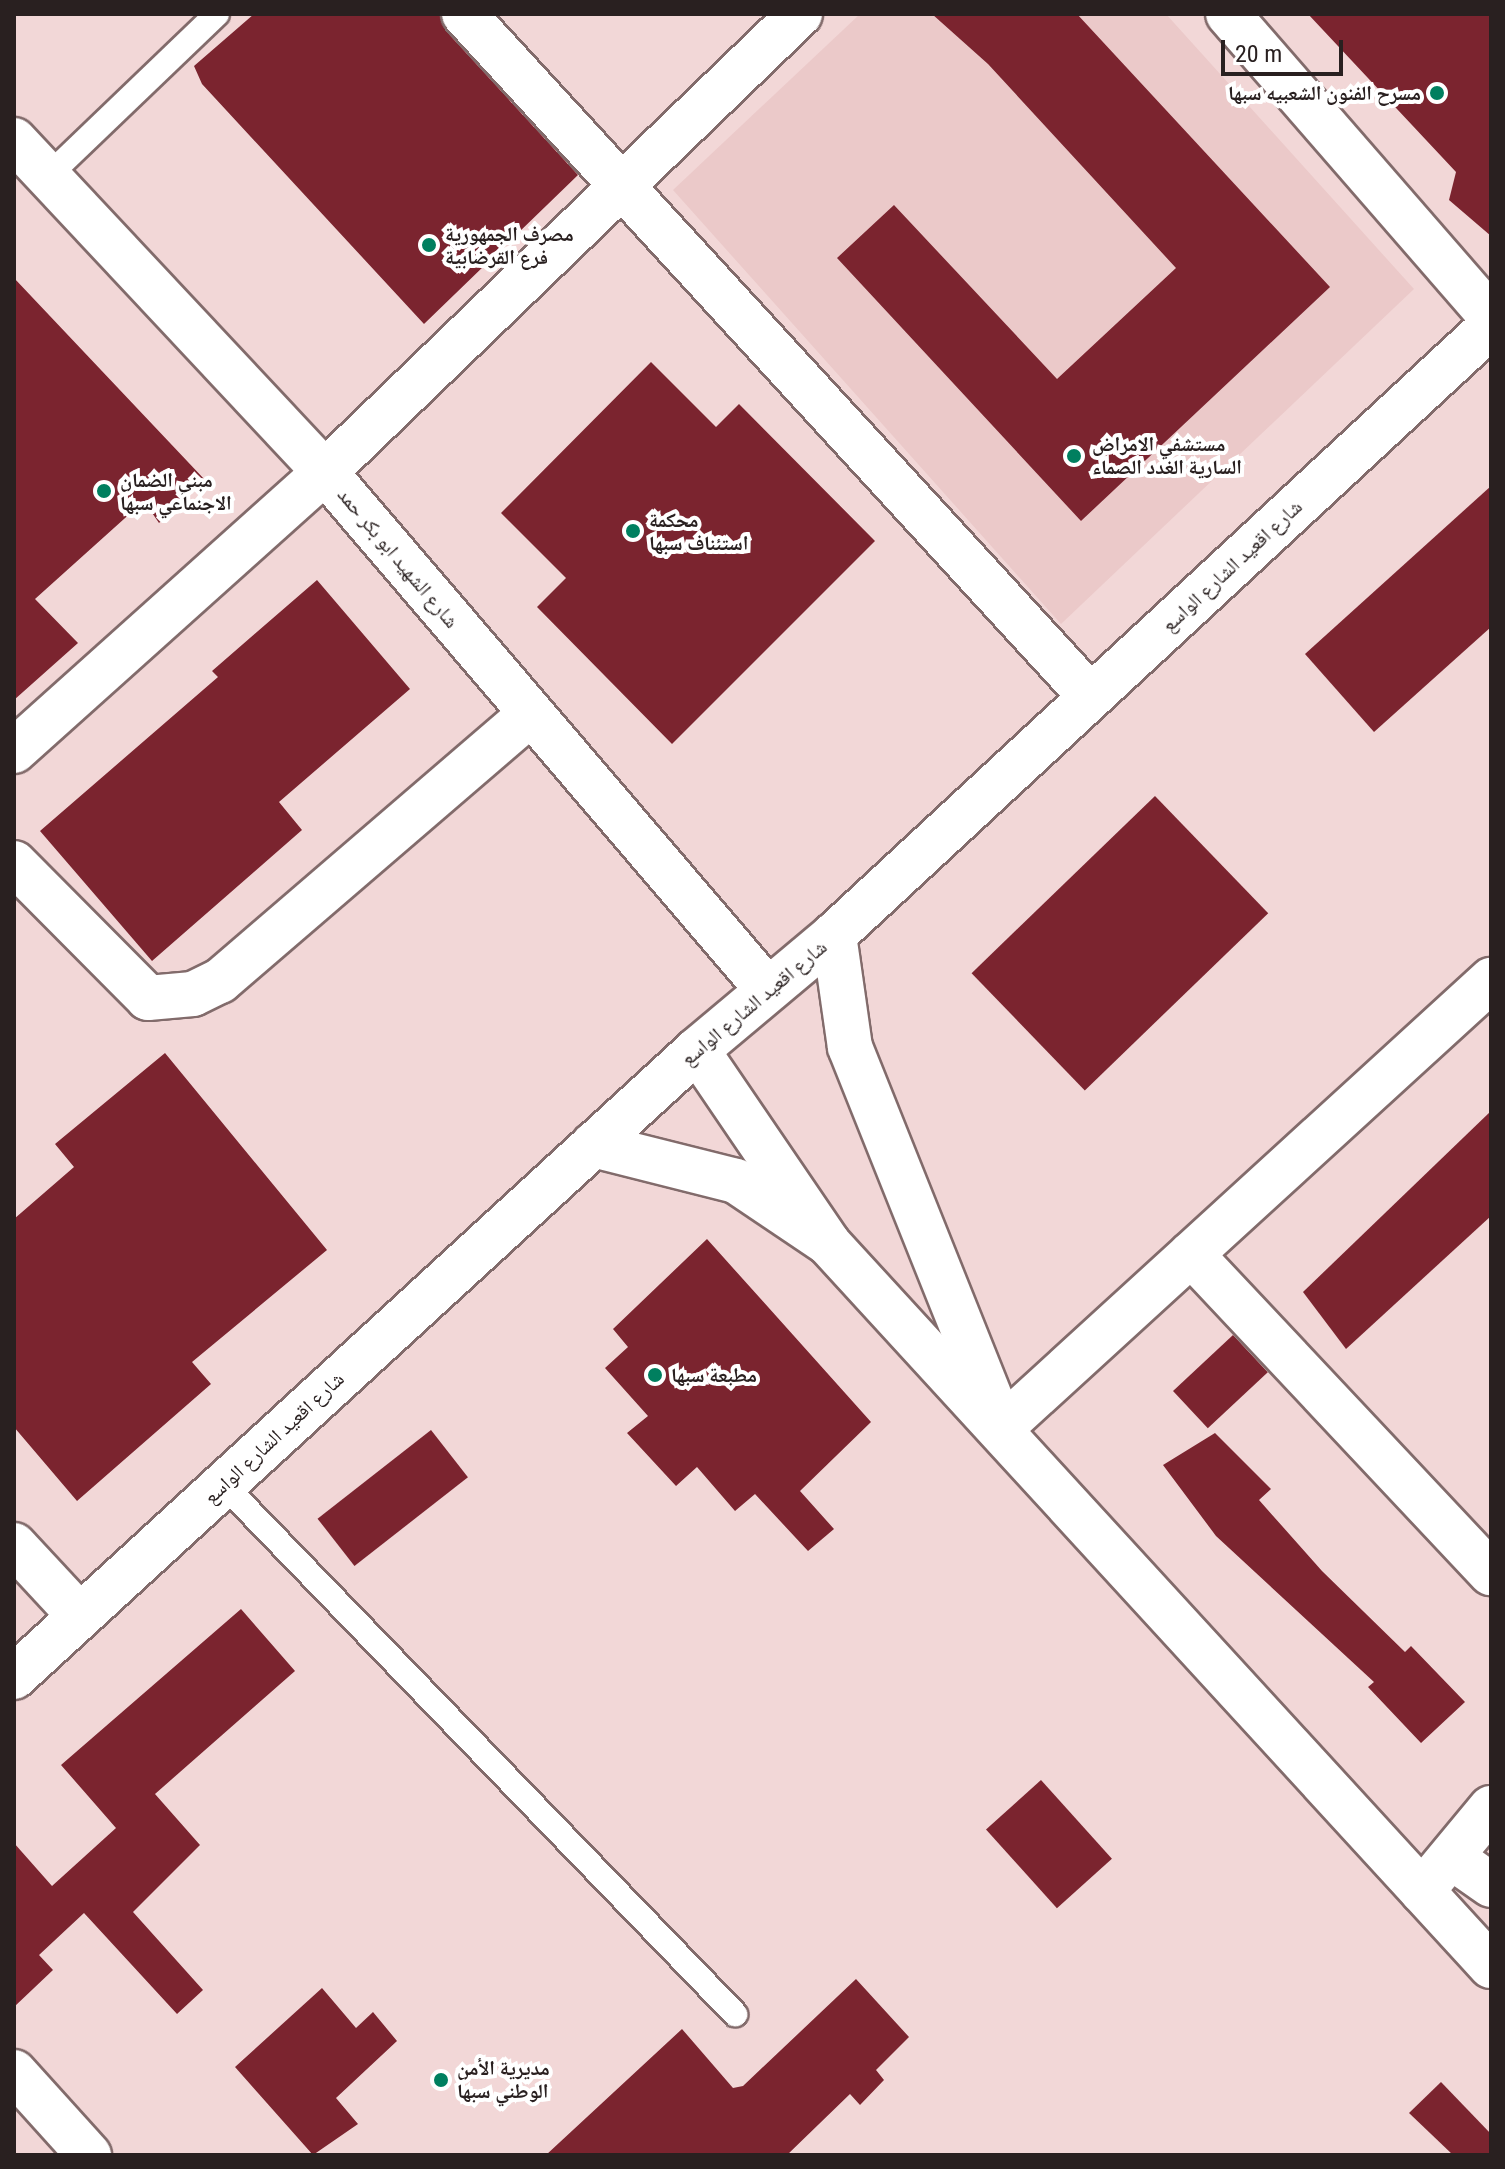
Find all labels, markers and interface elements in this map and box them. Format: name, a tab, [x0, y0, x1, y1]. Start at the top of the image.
scale bar	[1225, 24, 1347, 74]
text: 20 m	[1235, 40, 1282, 68]
place label: مسرح الفنون الشعبيه سبها	[1228, 81, 1421, 105]
marker: مسرح الفنون الشعبيه سبها	[1428, 84, 1446, 102]
place label: مصرف الجمهورية فرع القرضابية	[445, 222, 574, 269]
marker: مصرف الجمهورية فرع القرضابية	[420, 236, 438, 254]
place label: مستشفي الامراض السارية الغدد الصماء	[1092, 432, 1242, 479]
marker: مستشفي الامراض السارية الغدد الصماء	[1063, 445, 1085, 467]
place label: مبني الضمان الاجنماعي سبها	[120, 468, 232, 515]
marker: مبني الضمان الاجنماعي سبها	[95, 482, 113, 500]
street label: شارع الشهيد ابو بكر حمد	[332, 483, 464, 633]
street label: شارع اقعيد الشارع الواسع	[1157, 495, 1307, 637]
place label: محكمة استئناف سبها	[649, 508, 748, 555]
marker: محكمة استئناف سبها	[624, 522, 642, 540]
street label: شارع اقعيد الشارع الواسع	[676, 935, 832, 1071]
place label: مطبعة سبها	[671, 1363, 757, 1387]
marker: مطبعة سبها	[646, 1366, 664, 1384]
street label: شارع اقعيد الشارع الواسع	[199, 1367, 349, 1509]
place label: مديرية الأمن الوطني سبها	[457, 2056, 550, 2103]
marker: مديرية الأمن الوطني سبها	[432, 2071, 450, 2089]

